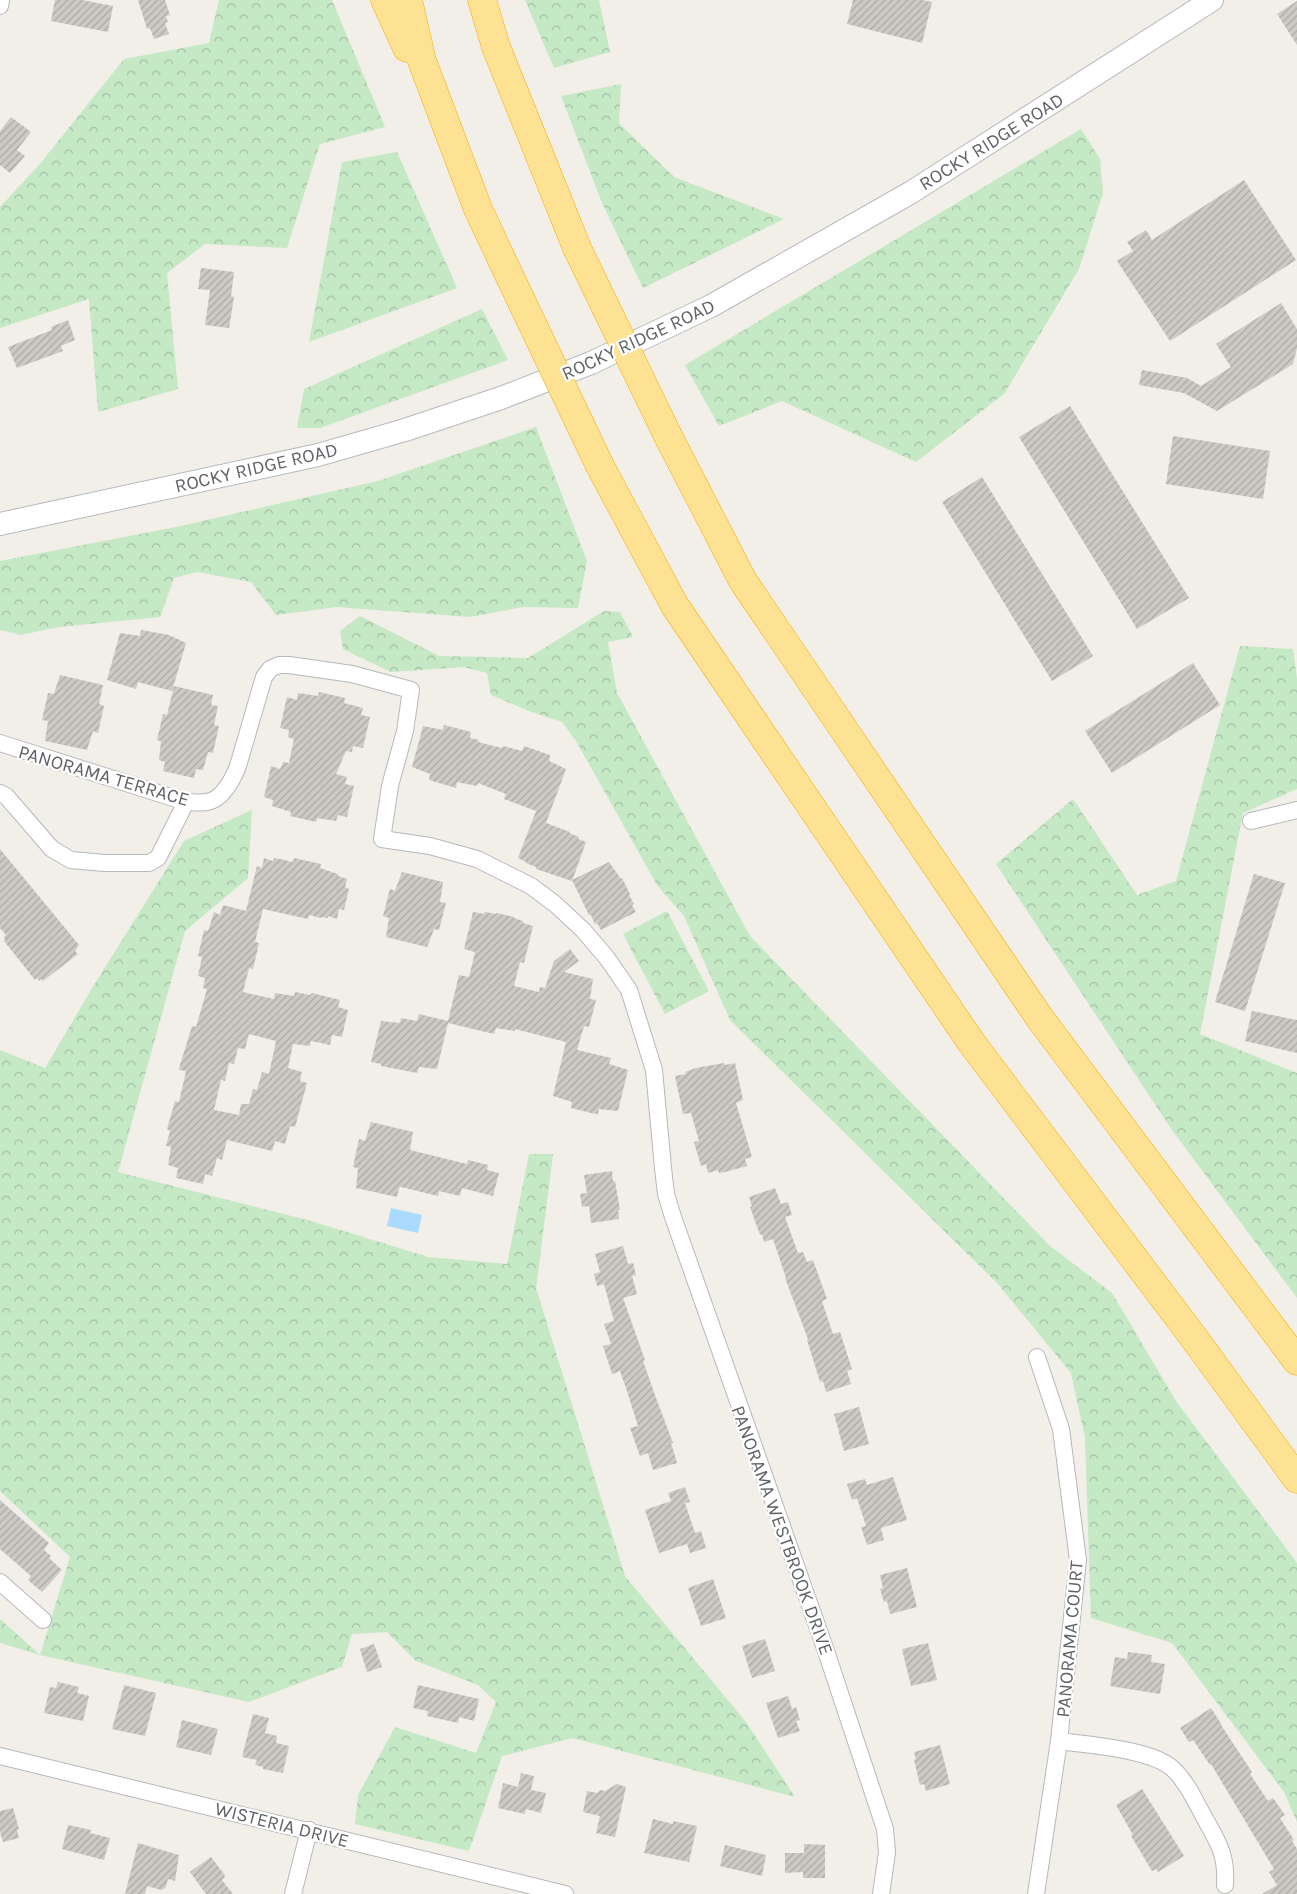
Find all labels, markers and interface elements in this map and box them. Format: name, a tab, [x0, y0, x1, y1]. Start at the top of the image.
street label: ROCKY RIDGE ROAD	[915, 88, 1068, 195]
street label: ROCKY RIDGE ROAD	[558, 295, 718, 385]
street label: ROCKY RIDGE ROAD	[173, 439, 340, 497]
street label: PANORAMA TERRACE	[16, 741, 192, 811]
street label: PANORAMA WESTBROOK DRIVE	[727, 1403, 837, 1658]
street label: PANORAMA COURT	[1052, 1559, 1088, 1718]
street label: WISTERIA DRIVE	[213, 1798, 351, 1852]

